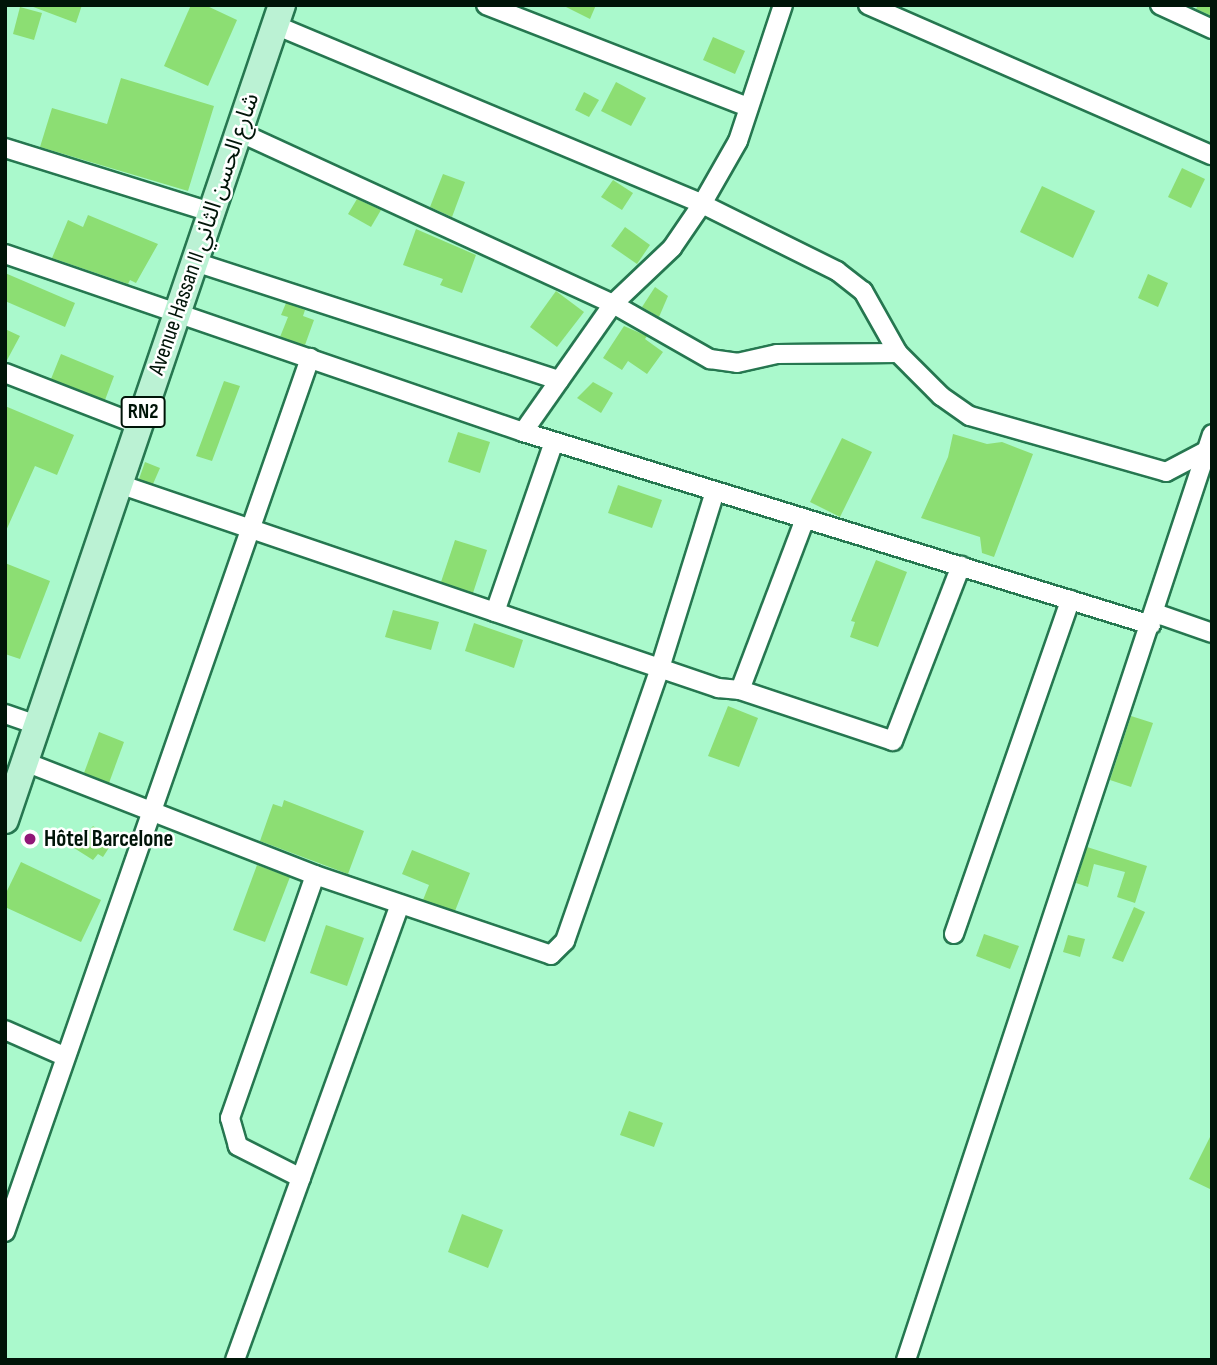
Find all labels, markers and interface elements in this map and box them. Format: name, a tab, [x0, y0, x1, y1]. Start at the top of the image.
street label: Avenue Hassan II شارع الحسن الثاني	[143, 89, 265, 379]
road number: RN2	[120, 394, 166, 430]
place label: Hôtel Barcelone	[44, 825, 173, 853]
marker: Hôtel Barcelone	[22, 831, 38, 847]

